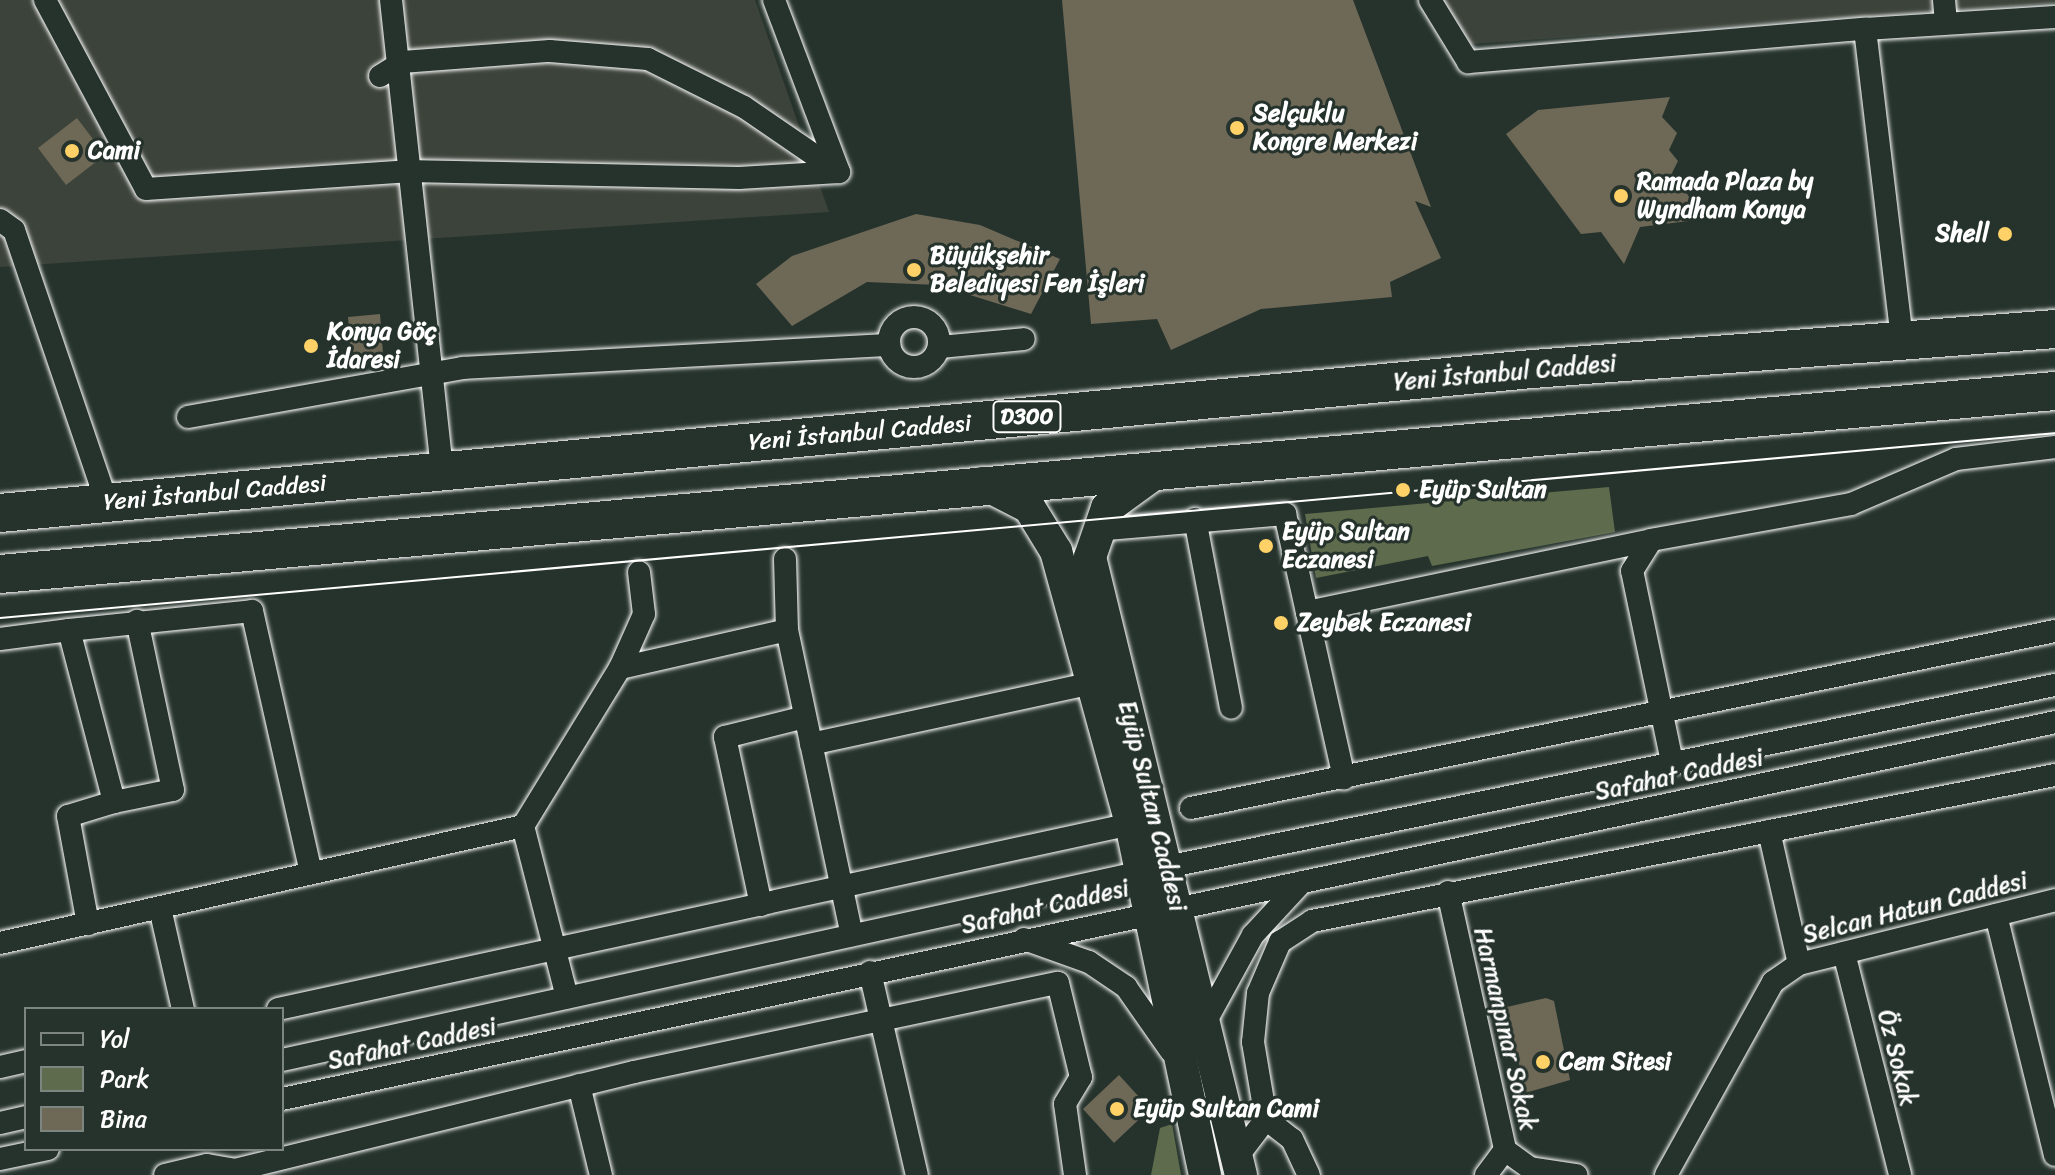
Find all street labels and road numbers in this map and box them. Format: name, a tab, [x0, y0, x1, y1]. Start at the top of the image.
street label: Yeni İstanbul Caddesi	[1392, 349, 1618, 397]
road number: D300	[991, 399, 1063, 435]
street label: Yeni İstanbul Caddesi	[747, 409, 973, 457]
street label: Yeni İstanbul Caddesi	[102, 469, 328, 517]
street label: Eyüp Sultan Caddesi	[1112, 698, 1192, 914]
street label: Safahat Caddesi	[1592, 743, 1766, 807]
street label: Selcan Hatun Caddesi	[1800, 866, 2030, 950]
street label: Safahat Caddesi	[958, 874, 1132, 940]
street label: Harmanpınar Sokak	[1468, 925, 1542, 1133]
street label: Öz Sokak	[1871, 1007, 1923, 1109]
street label: Safahat Caddesi	[325, 1012, 499, 1076]

